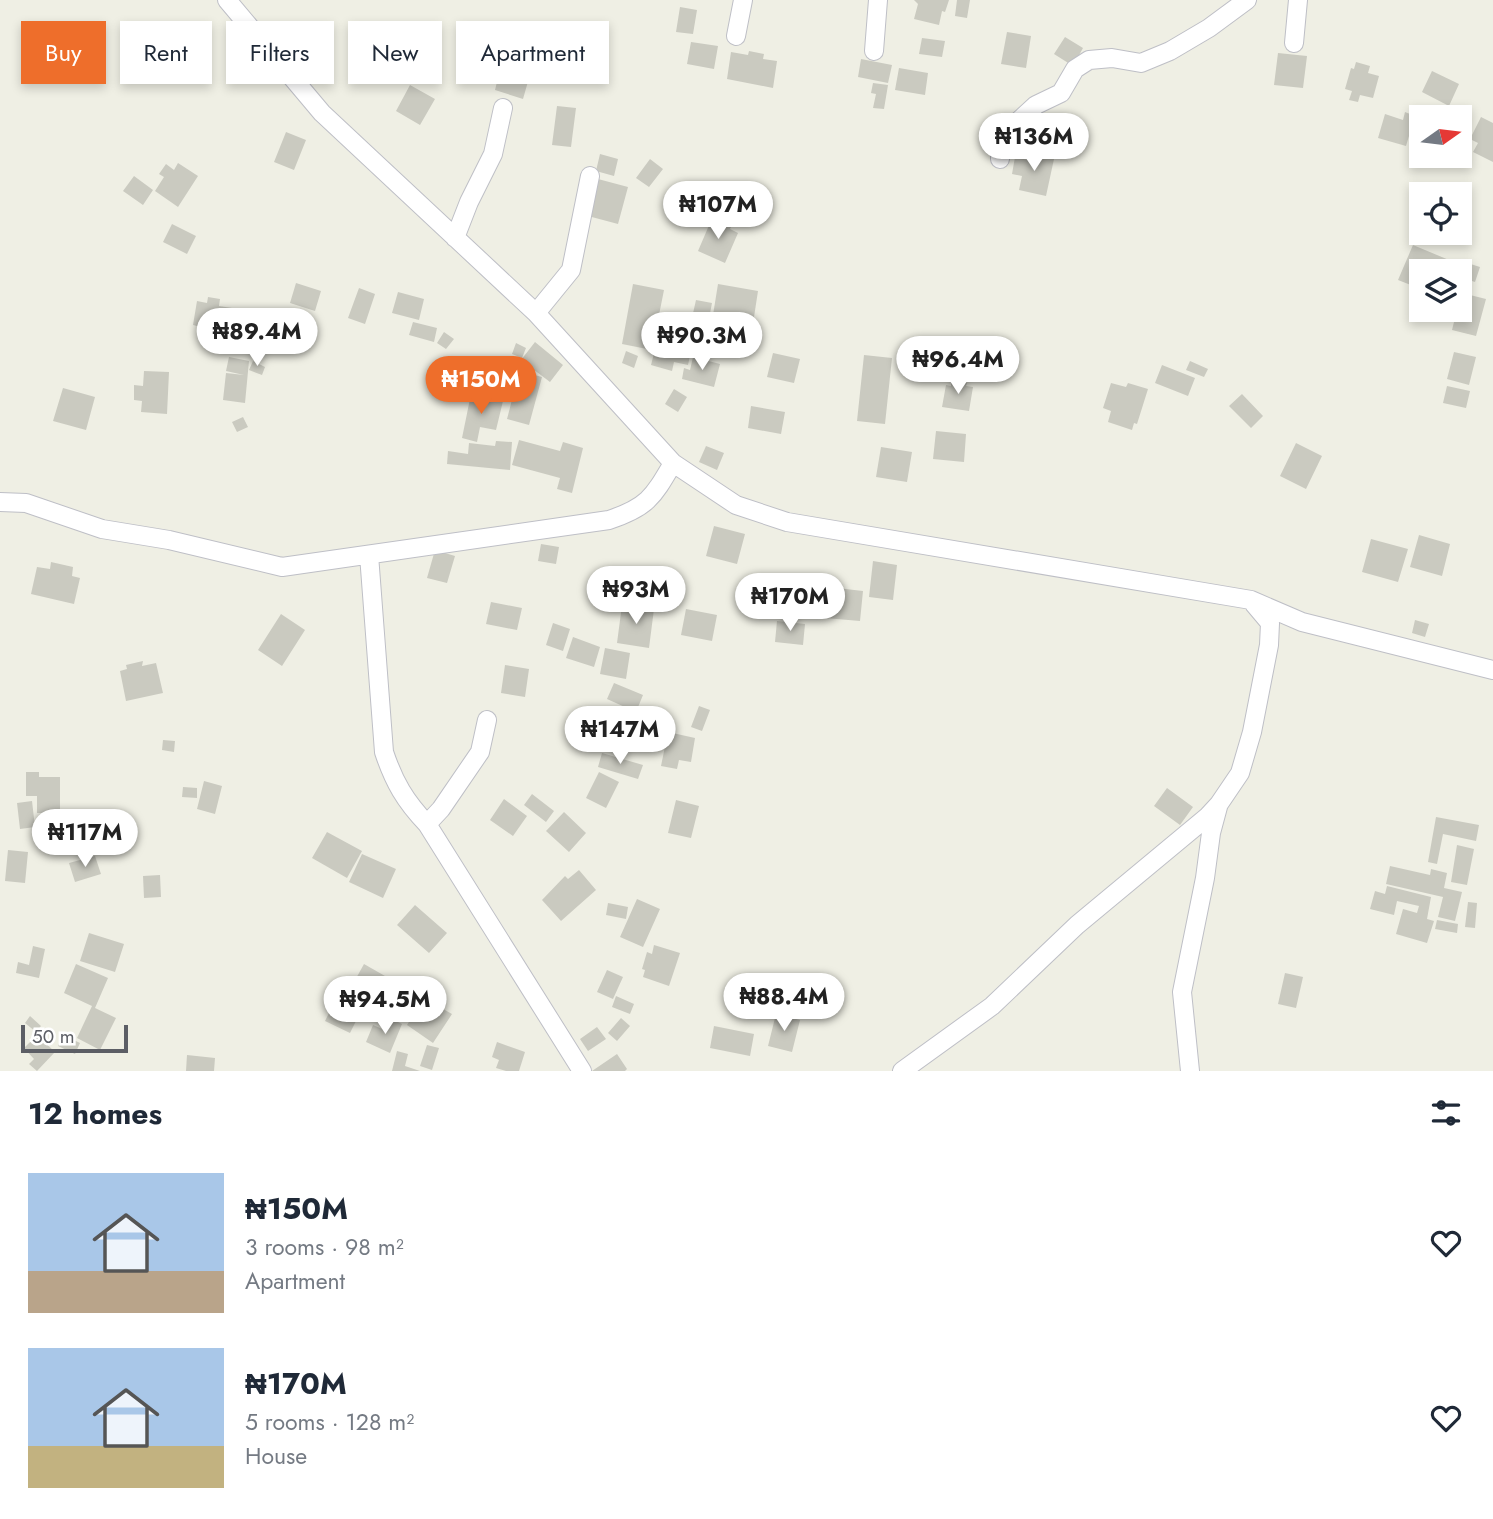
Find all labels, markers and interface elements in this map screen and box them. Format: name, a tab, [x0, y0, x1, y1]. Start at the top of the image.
chip: Buy	[21, 21, 106, 84]
chip: Rent	[120, 21, 212, 84]
chip: Filters	[226, 21, 334, 84]
chip: New	[348, 21, 442, 84]
chip: Apartment	[456, 21, 609, 84]
north arrow	[1409, 105, 1472, 168]
map controls	[1409, 105, 1472, 322]
pin: ₦136M	[985, 114, 1083, 173]
text: ₦136M	[995, 119, 1073, 153]
pin: ₦107M	[669, 182, 767, 241]
button: locate	[1409, 182, 1472, 245]
text: ₦107M	[679, 187, 757, 221]
button: layers	[1409, 259, 1472, 322]
pin: ₦89.4M	[200, 308, 314, 368]
pin: ₦90.3M	[645, 312, 759, 372]
text: ₦89.4M	[213, 314, 301, 348]
text: ₦90.3M	[657, 318, 747, 352]
pin: ₦96.4M	[901, 336, 1015, 396]
text: ₦96.4M	[912, 342, 1004, 376]
pin: ₦150M	[432, 356, 530, 416]
text: ₦150M	[442, 362, 520, 396]
pin: ₦93M	[595, 566, 677, 626]
text: ₦93M	[603, 572, 669, 606]
pin: ₦170M	[741, 574, 839, 633]
text: ₦170M	[751, 579, 829, 613]
pin: ₦147M	[571, 706, 669, 766]
text: ₦147M	[581, 712, 659, 746]
pin: ₦117M	[36, 810, 134, 869]
text: ₦117M	[48, 815, 122, 849]
pin: ₦88.4M	[727, 974, 841, 1033]
pin: ₦94.5M	[328, 976, 442, 1036]
text: ₦88.4M	[739, 979, 829, 1013]
text: ₦94.5M	[340, 982, 430, 1016]
scale bar	[21, 1022, 128, 1054]
text: 50 m	[32, 1023, 75, 1050]
text: 12 homes	[28, 1092, 162, 1135]
icon: filters	[1427, 1094, 1465, 1132]
text: ₦150M	[245, 1187, 348, 1230]
icon: home	[84, 1201, 168, 1285]
icon: heart	[1427, 1224, 1465, 1262]
text: 3 rooms · 98 m²	[245, 1230, 404, 1264]
text: Apartment	[245, 1264, 345, 1298]
text: ₦170M	[245, 1362, 347, 1405]
icon: home	[84, 1376, 168, 1460]
icon: heart	[1427, 1399, 1465, 1437]
text: 5 rooms · 128 m²	[245, 1405, 414, 1439]
text: House	[245, 1439, 307, 1473]

